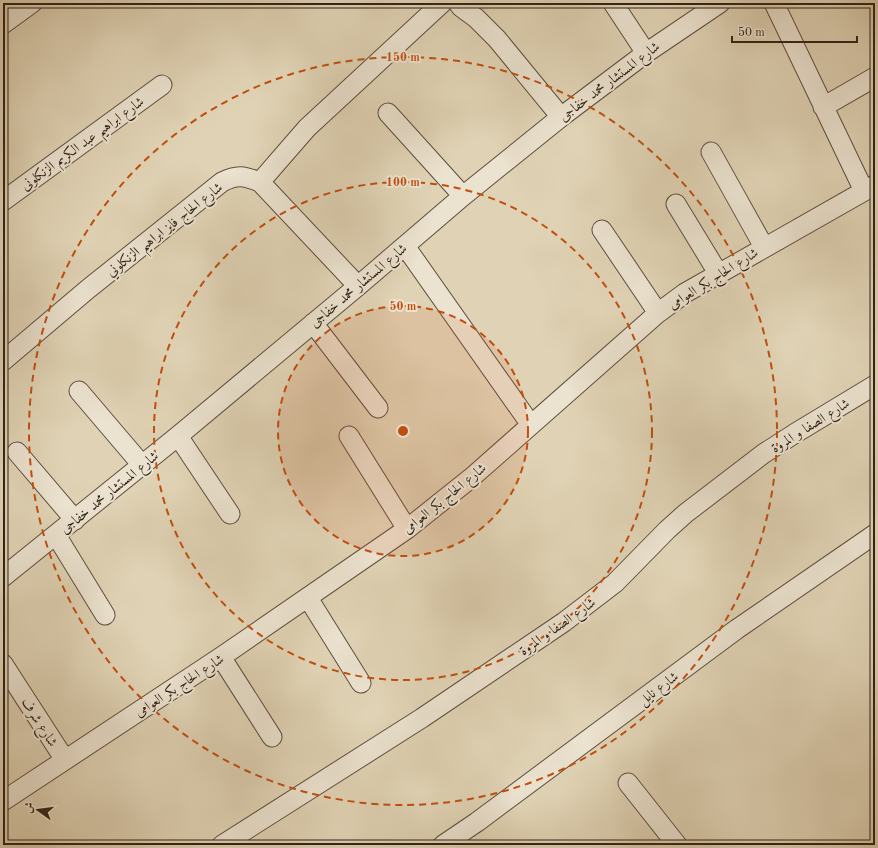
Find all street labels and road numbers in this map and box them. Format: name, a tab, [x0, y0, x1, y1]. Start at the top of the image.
street label: شارع المستشار محمد خفاجى	[557, 39, 665, 127]
street label: شارع ابراهيم عبد الكريم الزنكلونى	[18, 94, 150, 198]
street label: شارع الحاج فايز ابراهيم الزنكلوني	[103, 179, 229, 284]
street label: شارع المستشار محمد خفاجى	[307, 241, 412, 333]
street label: شارع الحاج بكر العوامى	[666, 245, 764, 316]
street label: شارع الصفا و المروة	[769, 396, 854, 459]
street label: شارع المستشار محمد خفاجى	[58, 449, 164, 540]
street label: شارع الحاج بكر العوامى	[400, 460, 492, 540]
street label: شارع الصفا و المروة	[517, 595, 601, 661]
street label: شارع الحاج بكر العوامى	[132, 651, 229, 724]
street label: شارع نايل	[636, 669, 684, 711]
street label: شارع شرف	[15, 696, 60, 751]

